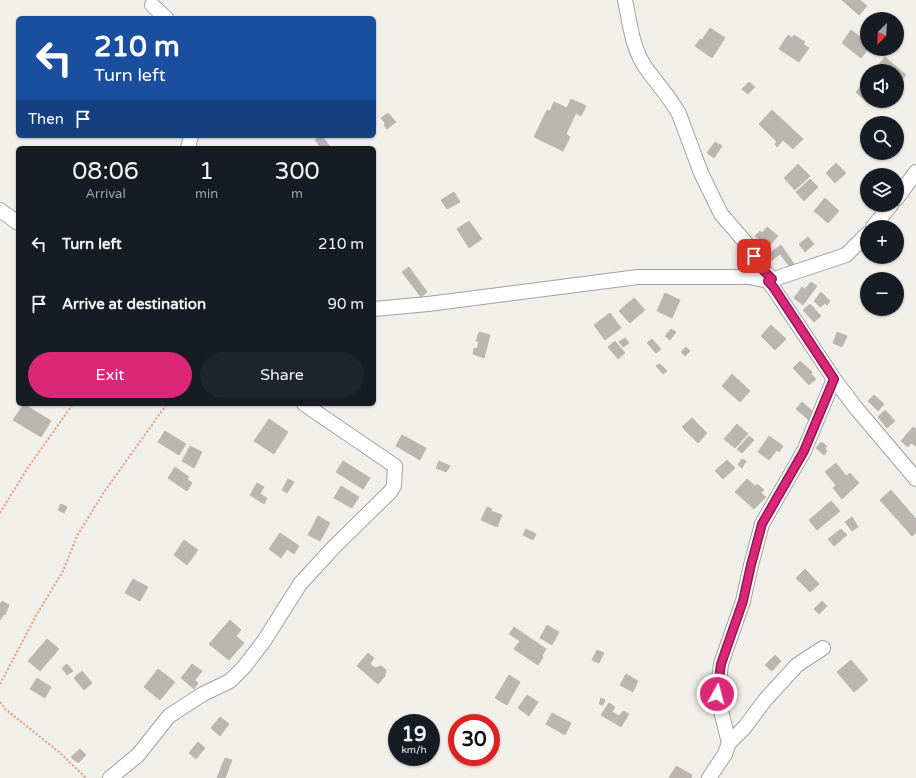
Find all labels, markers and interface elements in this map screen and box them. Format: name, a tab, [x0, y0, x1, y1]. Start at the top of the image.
north arrow	[860, 12, 904, 56]
map controls	[860, 12, 904, 316]
text: 210 m	[94, 30, 180, 64]
icon: left	[28, 32, 80, 84]
text: Turn left	[94, 64, 166, 86]
button: sound	[860, 64, 904, 108]
icon: arrive	[72, 108, 94, 130]
text: Then	[28, 110, 64, 128]
button: search	[860, 116, 904, 160]
text: 08:06	[72, 157, 139, 186]
text: 1	[199, 157, 214, 186]
text: 300	[274, 157, 320, 186]
button: layers	[860, 168, 904, 212]
text: Arrival	[85, 186, 126, 202]
text: min	[195, 186, 218, 202]
text: m	[291, 186, 303, 202]
button: +	[860, 220, 904, 264]
icon: left	[28, 233, 50, 255]
text: Turn left	[62, 235, 122, 253]
text: 210 m	[318, 235, 364, 253]
pin	[737, 239, 771, 273]
icon: arrive	[743, 245, 765, 267]
button: −	[860, 272, 904, 316]
icon: arrive	[28, 293, 50, 315]
text: Arrive at destination	[62, 295, 206, 313]
text: 90 m	[327, 295, 364, 313]
button: Exit	[28, 352, 192, 398]
button: Share	[200, 352, 364, 398]
position arrow	[696, 673, 738, 715]
speed limit sign: 30	[448, 714, 500, 766]
text: 19	[401, 723, 427, 747]
text: km/h	[401, 744, 427, 756]

